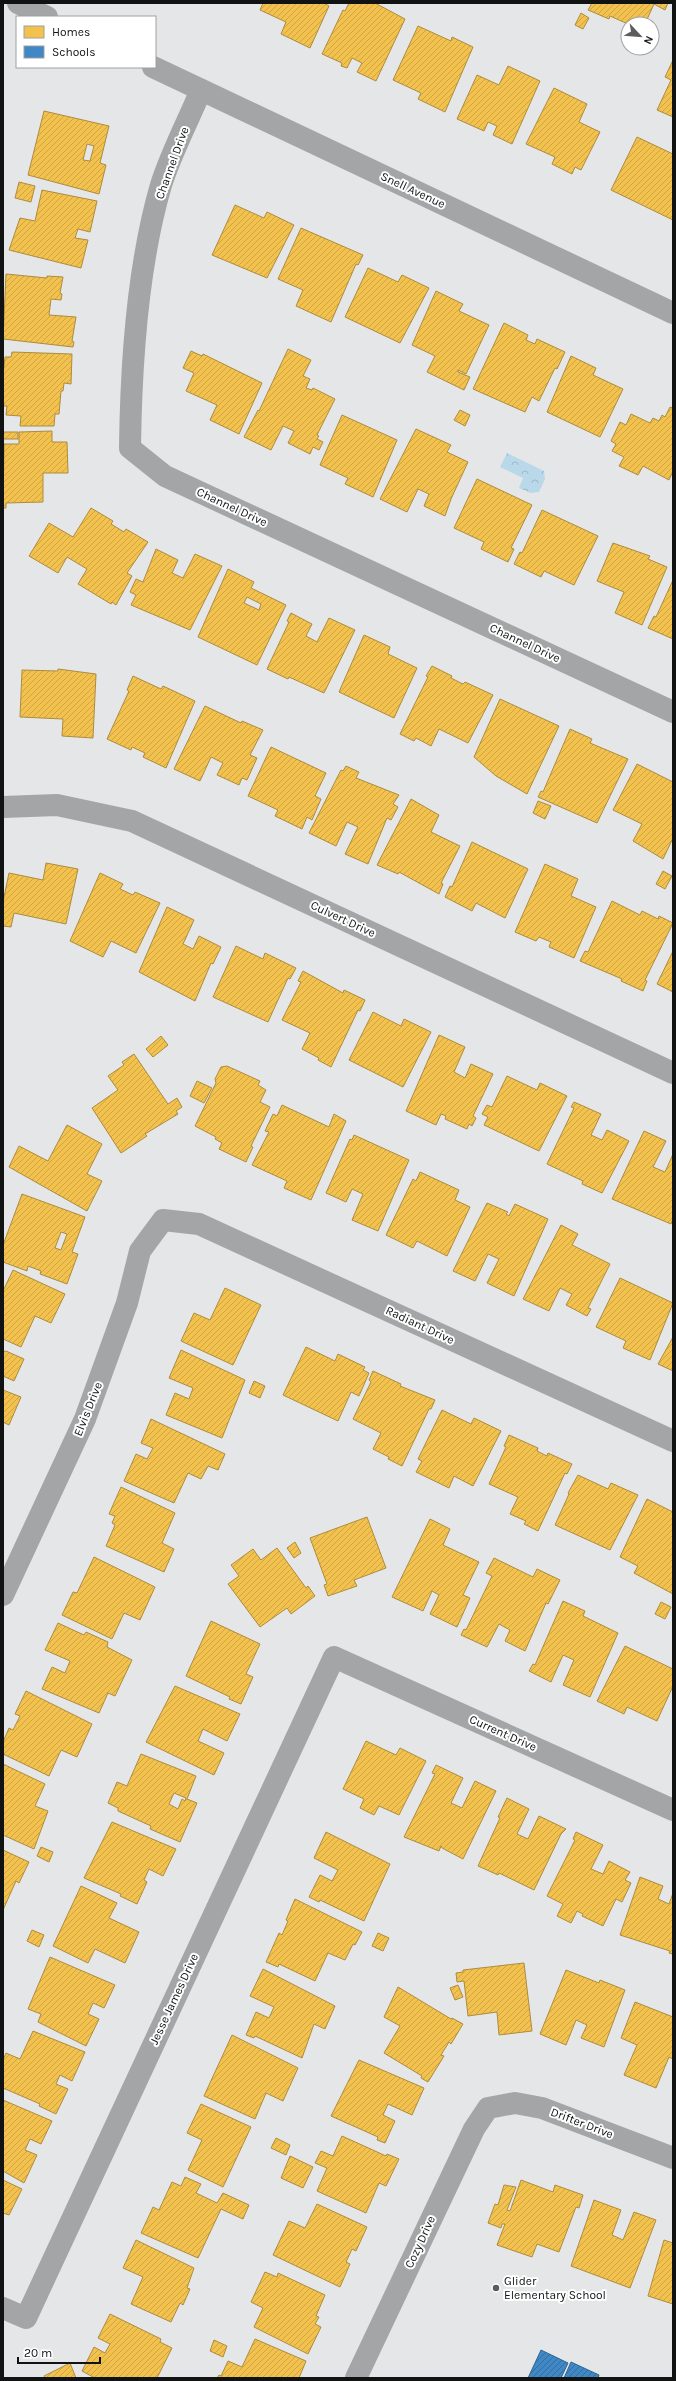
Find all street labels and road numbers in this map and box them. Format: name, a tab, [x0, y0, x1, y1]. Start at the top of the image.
street label: Channel Drive	[152, 125, 192, 201]
street label: Snell Avenue	[378, 169, 448, 211]
street label: Channel Drive	[195, 485, 269, 529]
street label: Channel Drive	[488, 621, 562, 665]
street label: Culvert Drive	[308, 898, 378, 940]
street label: Radiant Drive	[384, 1303, 456, 1347]
street label: Elvis Drive	[71, 1380, 105, 1438]
street label: Current Drive	[467, 1712, 539, 1754]
street label: Jesse James Drive	[147, 1951, 201, 2047]
street label: Drifter Drive	[549, 2105, 615, 2141]
street label: Cozy Drive	[402, 2214, 438, 2270]

